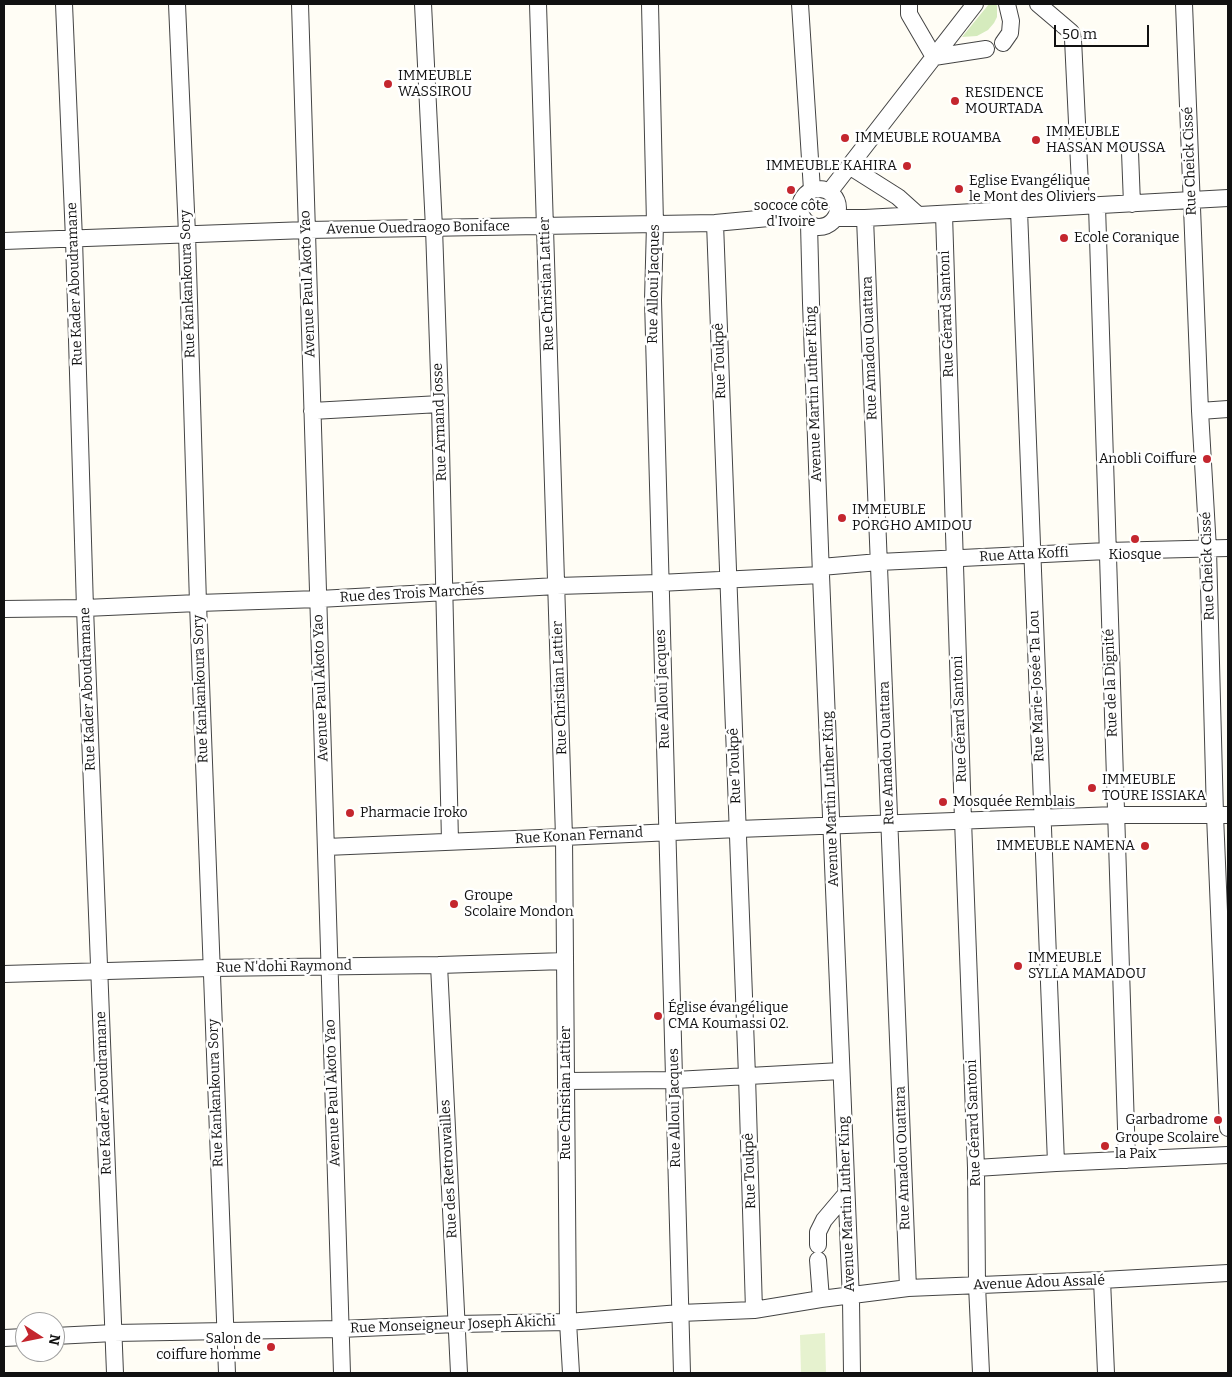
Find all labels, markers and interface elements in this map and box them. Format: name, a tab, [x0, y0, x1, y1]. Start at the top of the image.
scale bar	[1057, 15, 1152, 47]
text: 50 m	[1062, 25, 1097, 43]
place label: IMMEUBLE WASSIROU	[398, 68, 472, 100]
marker: IMMEUBLE WASSIROU	[382, 78, 394, 90]
place label: RESIDENCE MOURTADA	[965, 85, 1044, 118]
marker: RESIDENCE MOURTADA	[949, 95, 961, 107]
street label: Rue Cheick Cissé	[1180, 106, 1200, 216]
place label: IMMEUBLE HASSAN MOUSSA	[1046, 124, 1166, 156]
place label: IMMEUBLE ROUAMBA	[855, 130, 1001, 146]
marker: IMMEUBLE ROUAMBA	[839, 132, 851, 144]
marker: IMMEUBLE HASSAN MOUSSA	[1030, 134, 1042, 146]
place label: IMMEUBLE KAHIRA	[766, 158, 897, 174]
marker: IMMEUBLE KAHIRA	[901, 160, 913, 172]
place label: Eglise Evangélique le Mont des Oliviers	[969, 173, 1096, 206]
marker: Eglise Evangélique le Mont des Oliviers	[953, 183, 965, 195]
marker: sococe côte d'Ivoire	[785, 184, 797, 196]
place label: sococe côte d'Ivoire	[754, 198, 828, 230]
street label: Rue Kader Aboudramane	[64, 202, 86, 366]
street label: Rue Kankankoura Sory	[177, 210, 199, 358]
street label: Avenue Paul Akoto Yao	[297, 210, 319, 358]
street label: Rue Christian Lattier	[536, 217, 558, 351]
street label: Avenue Ouedraogo Boniface	[326, 218, 510, 238]
street label: Rue Alloui Jacques	[645, 224, 663, 344]
place label: Ecole Coranique	[1074, 230, 1180, 246]
marker: Ecole Coranique	[1058, 232, 1070, 244]
street label: Rue Gérard Santoni	[936, 250, 958, 378]
street label: Rue Amadou Ouattara	[859, 276, 881, 420]
street label: Avenue Martin Luther King	[803, 306, 825, 482]
street label: Rue Toukpê	[710, 323, 730, 399]
street label: Rue Armand Josse	[430, 363, 450, 481]
place label: Anobli Coiffure	[1099, 451, 1197, 467]
marker: Anobli Coiffure	[1201, 453, 1213, 465]
place label: IMMEUBLE PORGHO AMIDOU	[852, 502, 972, 534]
street label: Rue Cheick Cissé	[1198, 511, 1218, 621]
marker: IMMEUBLE PORGHO AMIDOU	[836, 512, 848, 524]
marker: Kiosque	[1129, 533, 1141, 545]
street label: Rue Atta Koffi	[979, 544, 1069, 566]
place label: Kiosque	[1108, 547, 1162, 563]
street label: Rue des Trois Marchés	[339, 582, 485, 606]
street label: Rue Kader Aboudramane	[77, 607, 99, 771]
street label: Rue Marie-Josée Ta Lou	[1026, 610, 1048, 762]
street label: Avenue Paul Akoto Yao	[310, 614, 332, 762]
street label: Rue Kankankoura Sory	[190, 615, 212, 763]
street label: Rue Christian Lattier	[549, 621, 571, 755]
street label: Rue Alloui Jacques	[653, 629, 673, 749]
street label: Rue de la Dignité	[1101, 629, 1121, 737]
street label: Rue Gérard Santoni	[949, 655, 971, 783]
street label: Rue Amadou Ouattara	[876, 681, 898, 825]
street label: Avenue Martin Luther King	[820, 711, 842, 887]
street label: Rue Toukpê	[725, 728, 745, 804]
place label: IMMEUBLE TOURE ISSIAKA	[1102, 772, 1206, 804]
marker: IMMEUBLE TOURE ISSIAKA	[1086, 782, 1098, 794]
place label: Mosquée Remblais	[953, 794, 1075, 810]
marker: Mosquée Remblais	[937, 796, 949, 808]
place label: Pharmacie Iroko	[360, 805, 468, 821]
marker: Pharmacie Iroko	[344, 807, 356, 819]
street label: Rue Konan Fernand	[515, 824, 643, 848]
place label: IMMEUBLE NAMENA	[996, 838, 1135, 854]
marker: IMMEUBLE NAMENA	[1139, 840, 1151, 852]
place label: Groupe Scolaire Mondon	[464, 888, 574, 920]
marker: Groupe Scolaire Mondon	[448, 898, 460, 910]
place label: IMMEUBLE SYLLA MAMADOU	[1028, 950, 1146, 982]
street label: Rue N'dohi Raymond	[216, 957, 352, 977]
marker: IMMEUBLE SYLLA MAMADOU	[1012, 960, 1024, 972]
place label: Église évangélique CMA Koumassi 02.	[668, 1000, 789, 1032]
marker: Église évangélique CMA Koumassi 02.	[652, 1010, 664, 1022]
street label: Rue Kader Aboudramane	[93, 1011, 115, 1175]
street label: Rue Kankankoura Sory	[205, 1019, 227, 1167]
street label: Avenue Paul Akoto Yao	[322, 1019, 344, 1167]
street label: Rue Christian Lattier	[558, 1026, 574, 1160]
street label: Rue Alloui Jacques	[666, 1048, 684, 1168]
street label: Rue Gérard Santoni	[963, 1059, 985, 1187]
street label: Rue Amadou Ouattara	[892, 1086, 914, 1230]
street label: Rue des Retrouvailles	[437, 1099, 461, 1239]
place label: Garbadrome	[1125, 1112, 1208, 1128]
marker: Garbadrome	[1212, 1114, 1224, 1126]
street label: Avenue Martin Luther King	[836, 1116, 858, 1292]
place label: Groupe Scolaire la Paix	[1115, 1130, 1219, 1162]
street label: Rue Toukpê	[740, 1133, 760, 1209]
marker: Groupe Scolaire la Paix	[1099, 1140, 1111, 1152]
street label: Avenue Adou Assalé	[973, 1272, 1105, 1294]
north arrow	[15, 1312, 65, 1362]
street label: Rue Monseigneur Joseph Akichi	[350, 1313, 556, 1337]
place label: Salon de coiffure homme	[156, 1331, 261, 1364]
text: N	[45, 1333, 64, 1347]
marker: Salon de coiffure homme	[265, 1341, 277, 1353]

